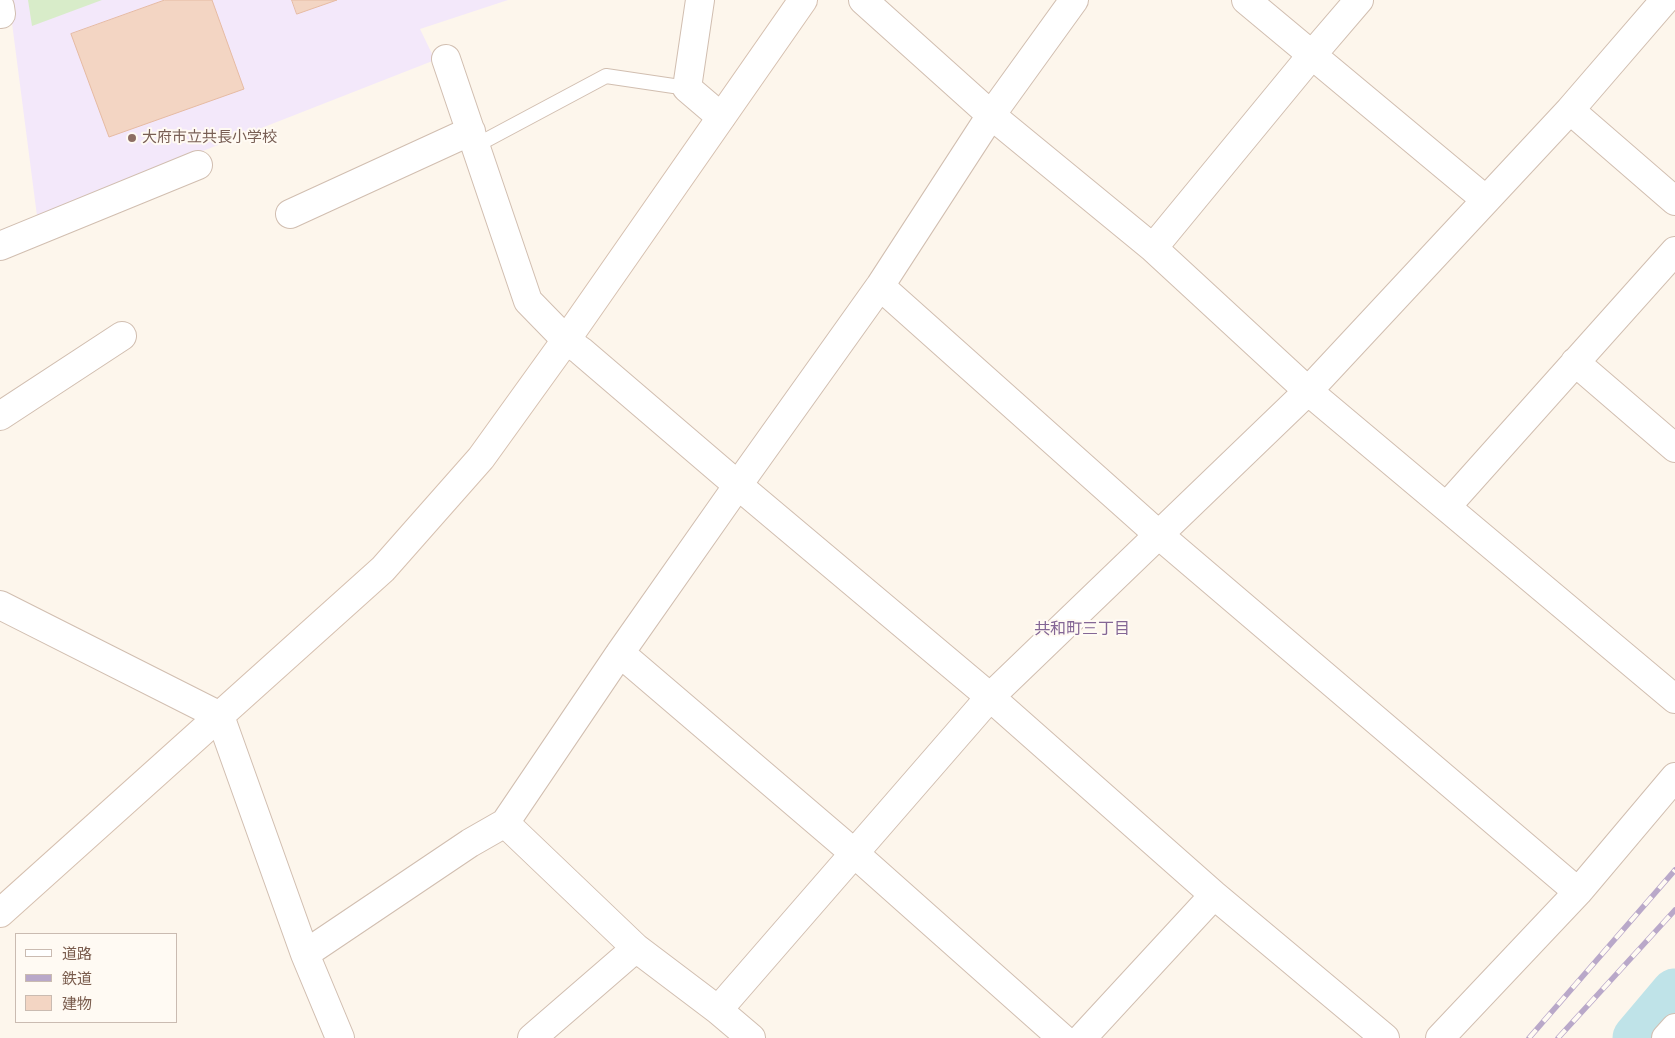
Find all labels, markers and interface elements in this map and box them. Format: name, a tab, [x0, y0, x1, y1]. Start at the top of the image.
place label: 大府市立共長小学校	[142, 129, 277, 147]
marker: 大府市立共長小学校	[126, 132, 138, 144]
district label: 共和町三丁目	[1034, 619, 1130, 639]
legend	[15, 933, 178, 1023]
text: 道路	[62, 943, 92, 963]
text: 鉄道	[62, 968, 92, 988]
text: 建物	[62, 993, 92, 1013]

